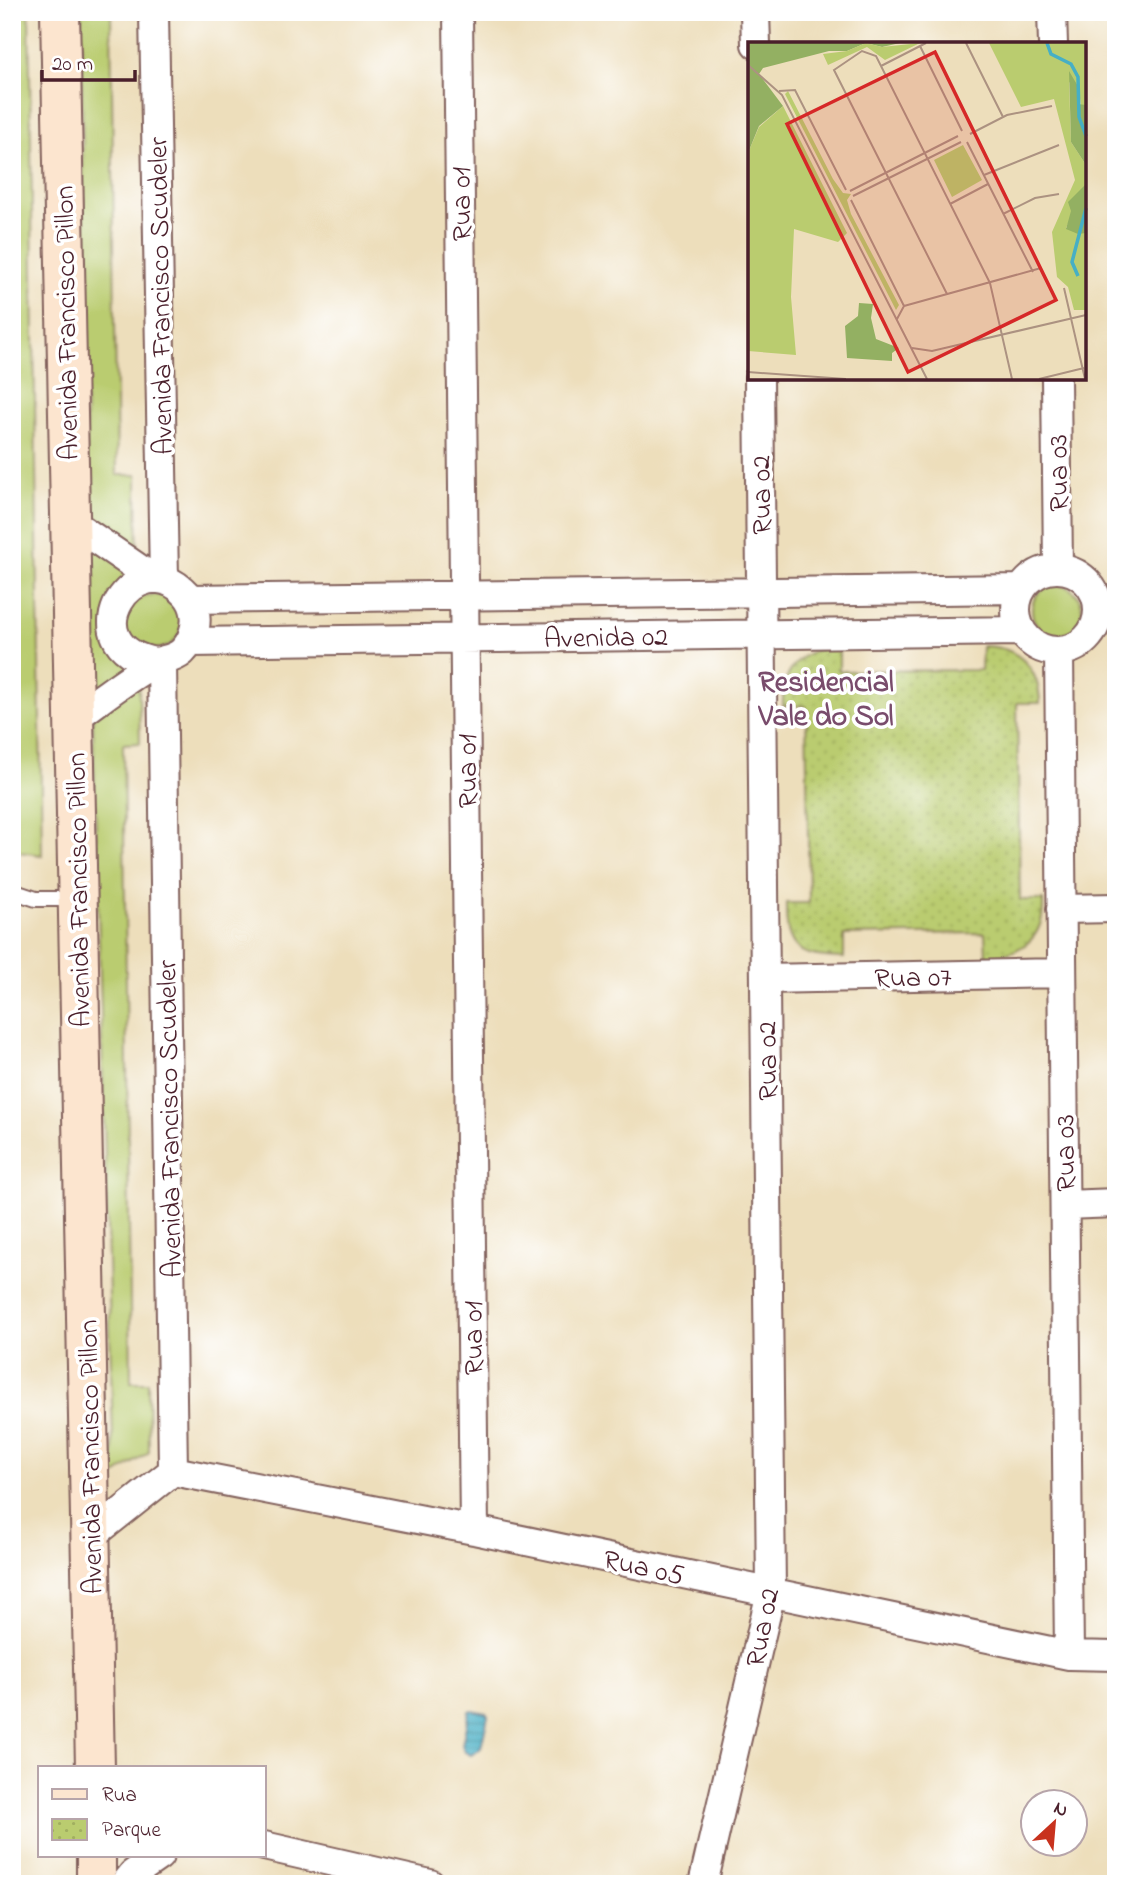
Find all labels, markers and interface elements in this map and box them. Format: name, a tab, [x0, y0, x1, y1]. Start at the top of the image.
scale bar	[42, 38, 135, 82]
inset map	[748, 42, 1086, 380]
text: 20 m	[52, 50, 93, 80]
street label: Avenida Francisco Scudeler	[139, 136, 186, 455]
street label: Rua 01	[442, 166, 485, 242]
street label: Avenida Francisco Pillon	[46, 185, 91, 461]
street label: Rua 03	[1039, 434, 1082, 512]
street label: Rua 02	[742, 455, 785, 535]
street label: Avenida 02	[544, 618, 669, 661]
district label: Residencial Vale do Sol	[757, 662, 894, 740]
street label: Rua 01	[448, 733, 491, 809]
street label: Avenida Francisco Pillon	[58, 752, 103, 1028]
street label: Rua 07	[874, 958, 952, 1001]
street label: Avenida Francisco Scudeler	[148, 959, 195, 1278]
street label: Rua 02	[748, 1021, 791, 1101]
street label: Rua 03	[1046, 1114, 1089, 1192]
street label: Rua 01	[454, 1300, 497, 1376]
street label: Avenida Francisco Pillon	[70, 1319, 115, 1595]
street label: Rua 05	[599, 1541, 687, 1598]
street label: Rua 02	[737, 1585, 792, 1671]
legend	[38, 1766, 266, 1857]
text: Rua	[102, 1781, 137, 1811]
north arrow	[1020, 1787, 1090, 1857]
text: N	[1049, 1795, 1072, 1825]
text: Parque	[102, 1816, 161, 1846]

